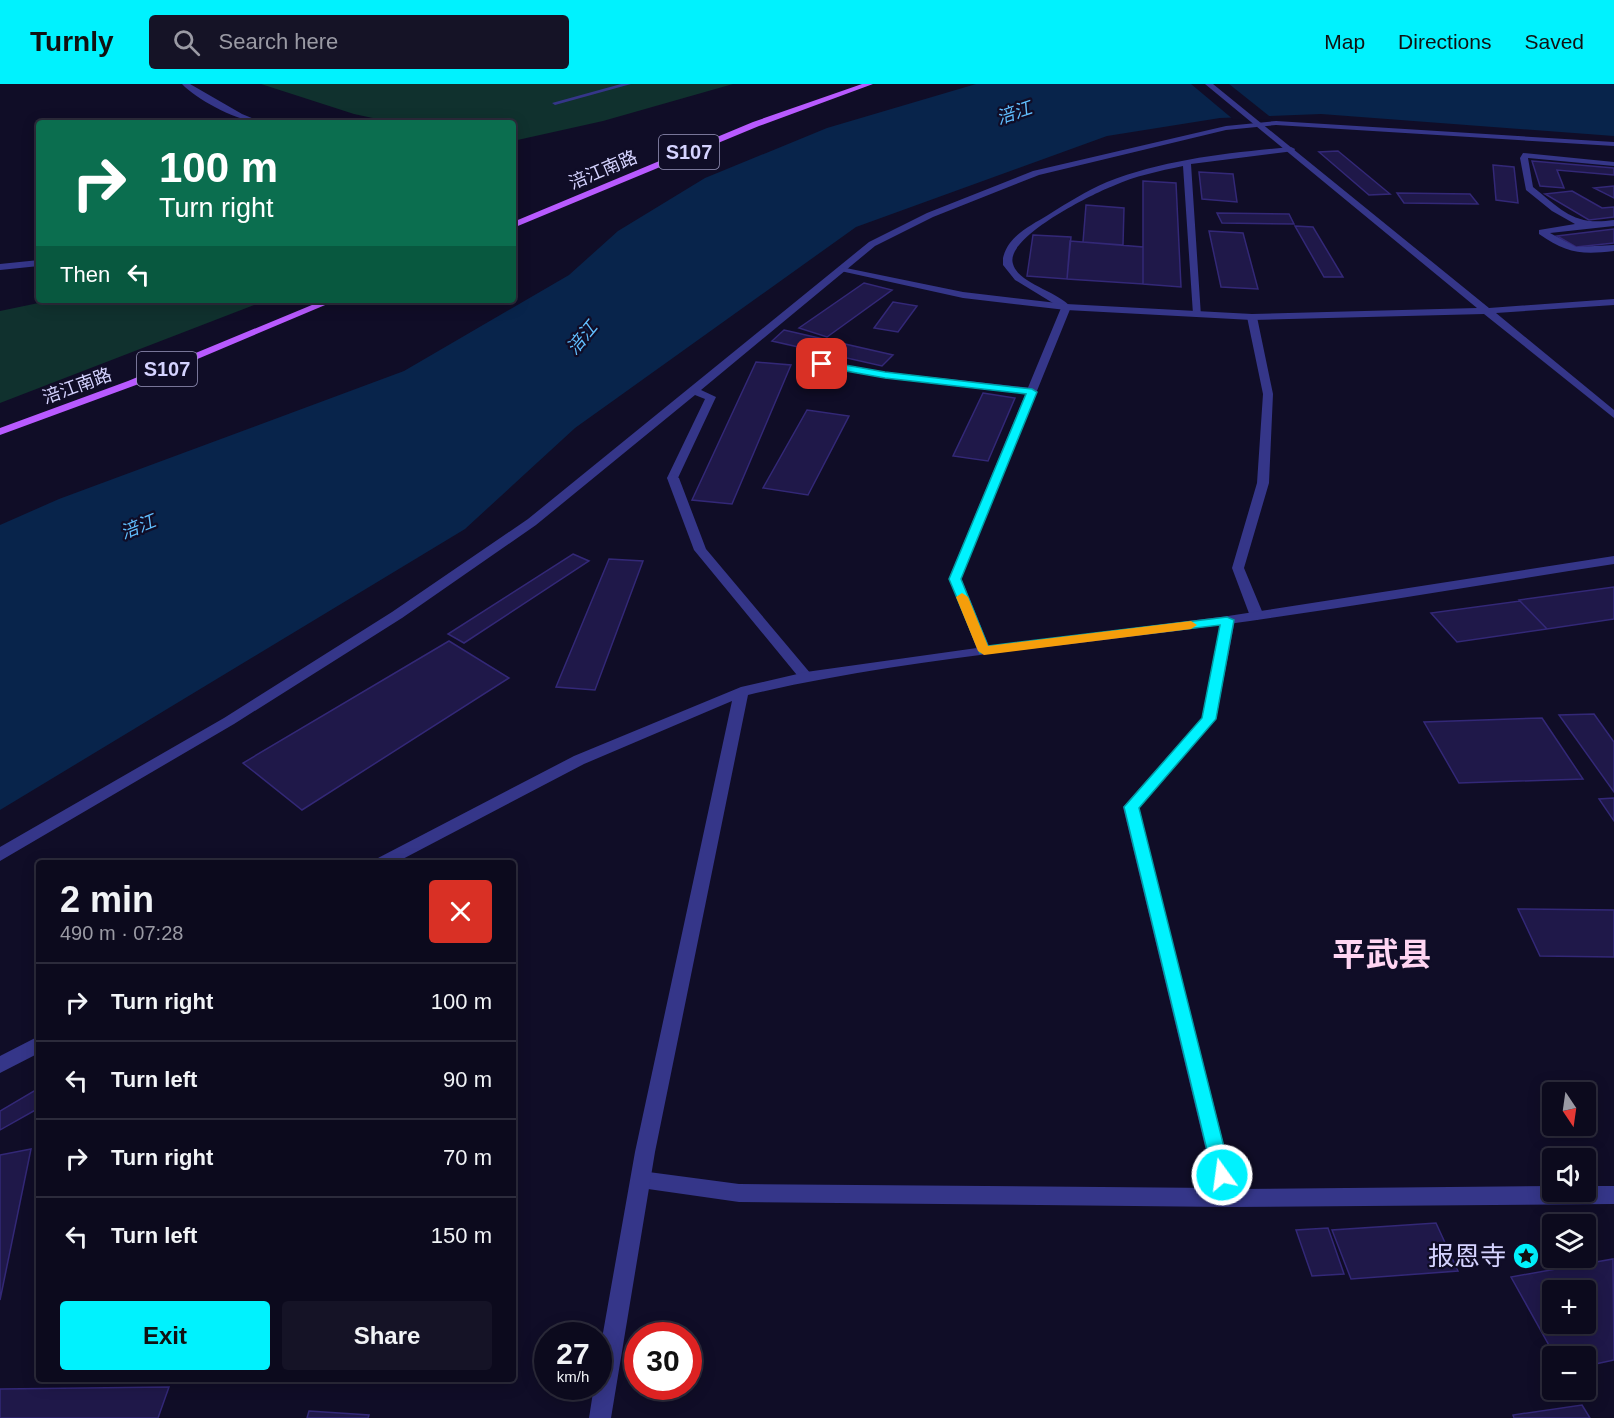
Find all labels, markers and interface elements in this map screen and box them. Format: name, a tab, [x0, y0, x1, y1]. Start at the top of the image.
search box	[149, 15, 569, 69]
text: Turnly	[30, 26, 113, 57]
icon: search	[170, 26, 203, 59]
text: Search here	[218, 29, 338, 54]
text: Map	[1324, 30, 1365, 53]
text: Directions	[1398, 30, 1491, 53]
text: Saved	[1524, 30, 1584, 53]
water label: 涪江	[994, 97, 1036, 128]
road number: S107	[659, 135, 719, 169]
icon: right	[60, 144, 138, 222]
text: 100 m	[159, 144, 278, 191]
street label: 涪江南路	[566, 147, 640, 193]
text: Turn right	[159, 193, 274, 223]
icon: left	[122, 258, 155, 291]
text: Then	[60, 262, 110, 287]
water label: 涪江	[563, 316, 603, 358]
pin	[796, 338, 847, 389]
icon: arrive	[805, 347, 838, 380]
road number: S107	[137, 352, 197, 386]
street label: 涪江南路	[40, 364, 114, 408]
water label: 涪江	[118, 510, 160, 543]
text: 2 min	[60, 879, 154, 920]
button: close	[429, 880, 492, 943]
text: 490 m · 07:28	[60, 922, 183, 944]
district label: 平武县	[1333, 936, 1432, 973]
icon: right	[60, 986, 93, 1019]
text: Turn right	[111, 989, 213, 1014]
text: 100 m	[431, 989, 492, 1014]
icon: left	[60, 1064, 93, 1097]
text: Turn left	[111, 1067, 197, 1092]
text: 90 m	[443, 1067, 492, 1092]
north arrow	[1542, 1082, 1596, 1136]
map controls	[1542, 1082, 1596, 1400]
icon: right	[60, 1142, 93, 1175]
position arrow	[1190, 1143, 1254, 1207]
text: Turn right	[111, 1145, 213, 1170]
text: 70 m	[443, 1145, 492, 1170]
button: sound	[1542, 1148, 1596, 1202]
button: layers	[1542, 1214, 1596, 1268]
icon: left	[60, 1220, 93, 1253]
text: Turn left	[111, 1223, 197, 1248]
text: 150 m	[431, 1223, 492, 1248]
place label: 报恩寺	[1428, 1241, 1506, 1271]
place icon: 报恩寺	[1511, 1241, 1541, 1271]
button: +	[1542, 1280, 1596, 1334]
button: Exit	[60, 1301, 270, 1370]
button: Share	[282, 1301, 492, 1370]
speed limit sign: 30	[624, 1322, 702, 1400]
text: 27	[556, 1337, 590, 1370]
button: −	[1542, 1346, 1596, 1400]
text: km/h	[557, 1368, 589, 1385]

